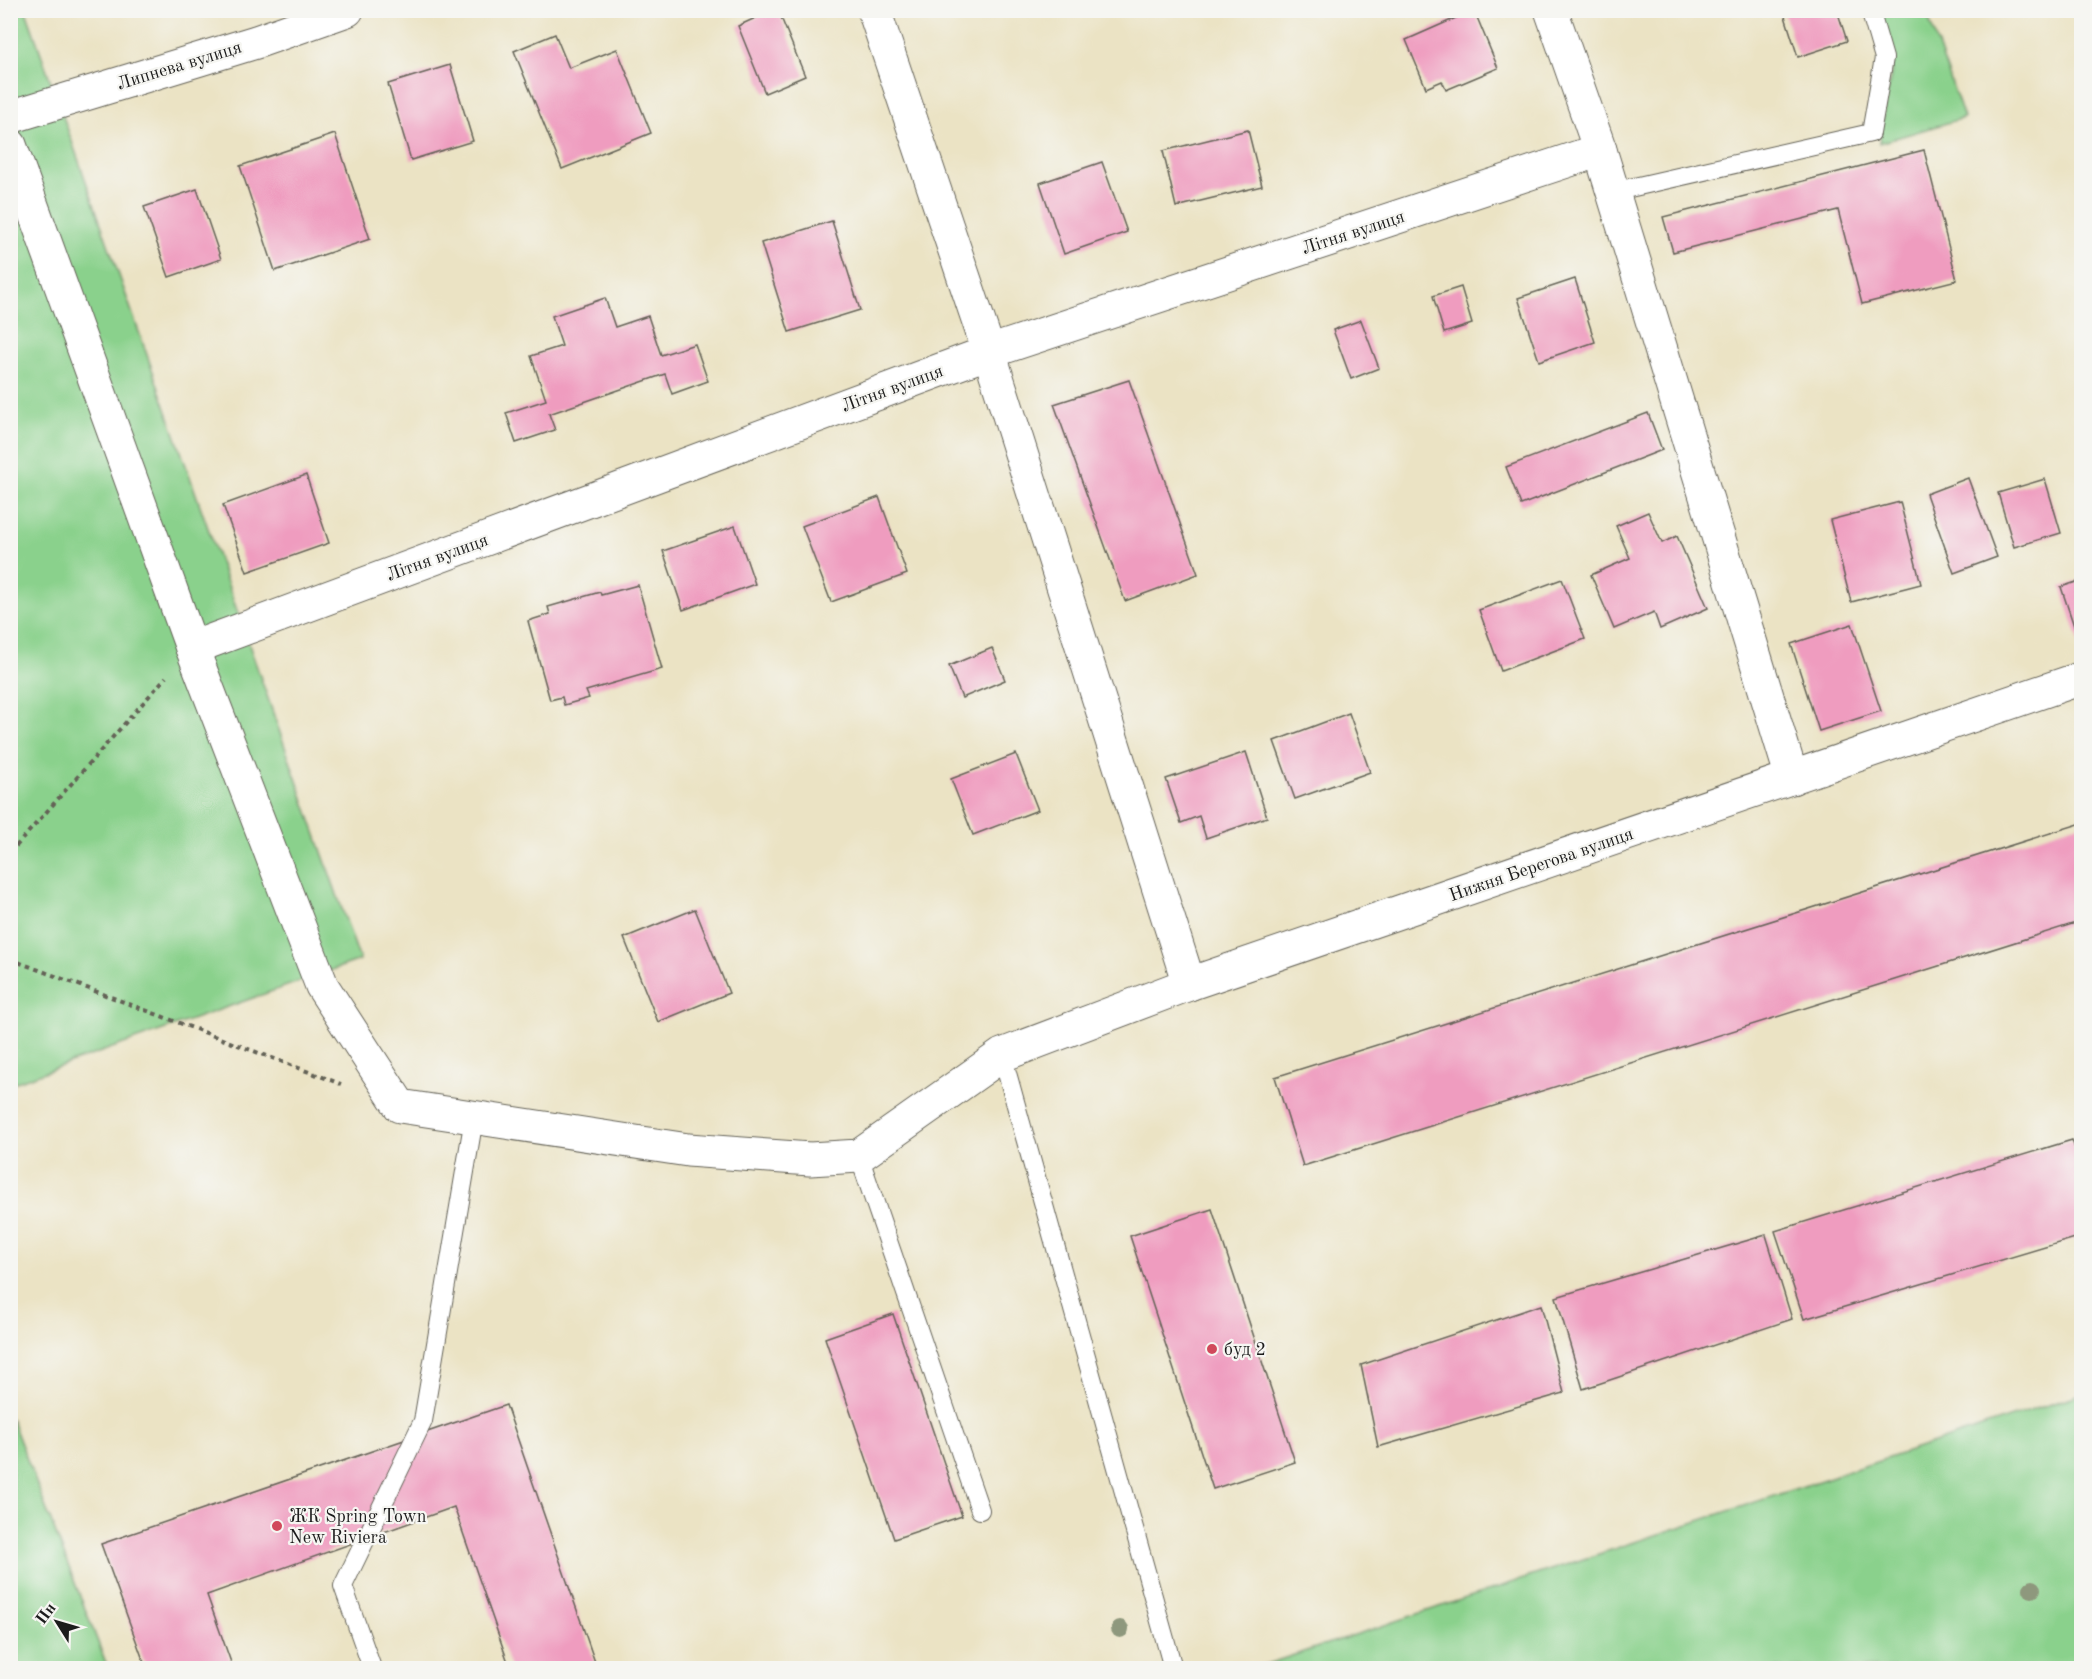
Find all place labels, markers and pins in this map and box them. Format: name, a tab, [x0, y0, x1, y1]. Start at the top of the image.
place label: буд 2	[1224, 1341, 1266, 1359]
marker: буд 2	[1205, 1342, 1219, 1356]
place label: ЖК Spring Town New Riviera	[289, 1508, 427, 1547]
marker: ЖК Spring Town New Riviera	[270, 1519, 284, 1533]

